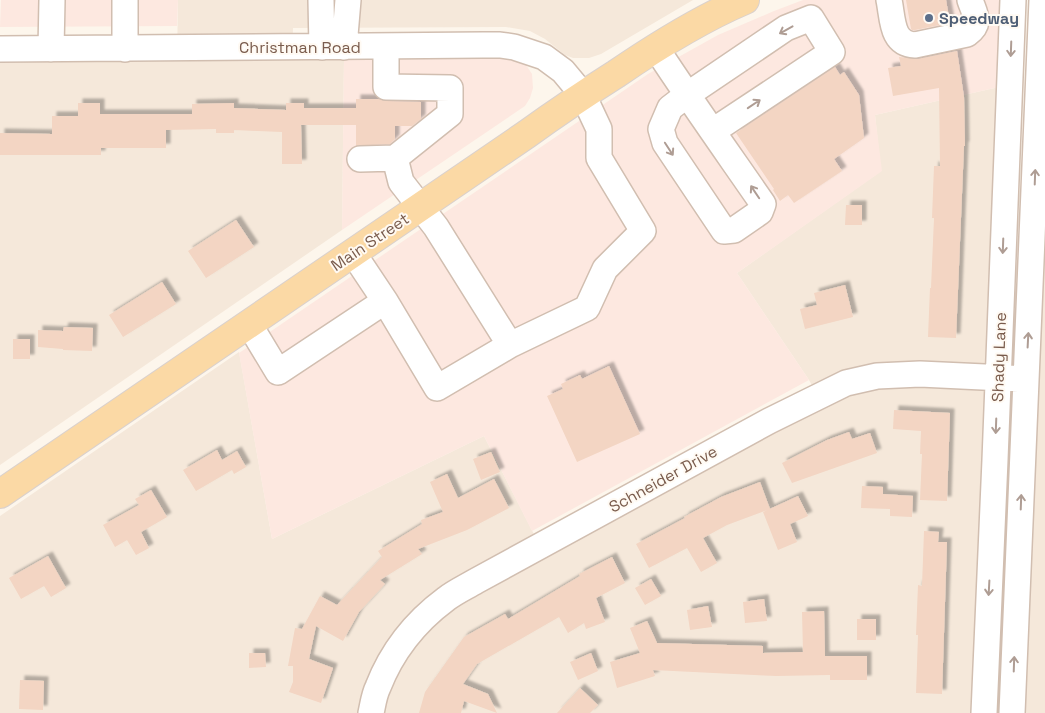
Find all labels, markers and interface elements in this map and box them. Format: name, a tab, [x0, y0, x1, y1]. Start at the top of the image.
place label: Speedway	[939, 8, 1019, 29]
marker: Speedway	[923, 12, 935, 24]
one-way arrow	[779, 25, 793, 35]
street label: Christman Road	[239, 37, 361, 58]
one-way arrow	[1006, 40, 1015, 56]
one-way arrow	[747, 99, 761, 109]
one-way arrow	[664, 142, 674, 156]
one-way arrow	[1030, 169, 1040, 186]
one-way arrow	[750, 186, 760, 200]
street label: Main Street	[327, 208, 413, 276]
one-way arrow	[999, 238, 1008, 254]
street label: Shady Lane	[987, 312, 1011, 402]
one-way arrow	[1023, 332, 1033, 348]
one-way arrow	[991, 418, 1001, 434]
street label: Schneider Drive	[605, 441, 721, 517]
one-way arrow	[1016, 494, 1026, 510]
one-way arrow	[985, 580, 994, 596]
one-way arrow	[1010, 657, 1019, 673]

